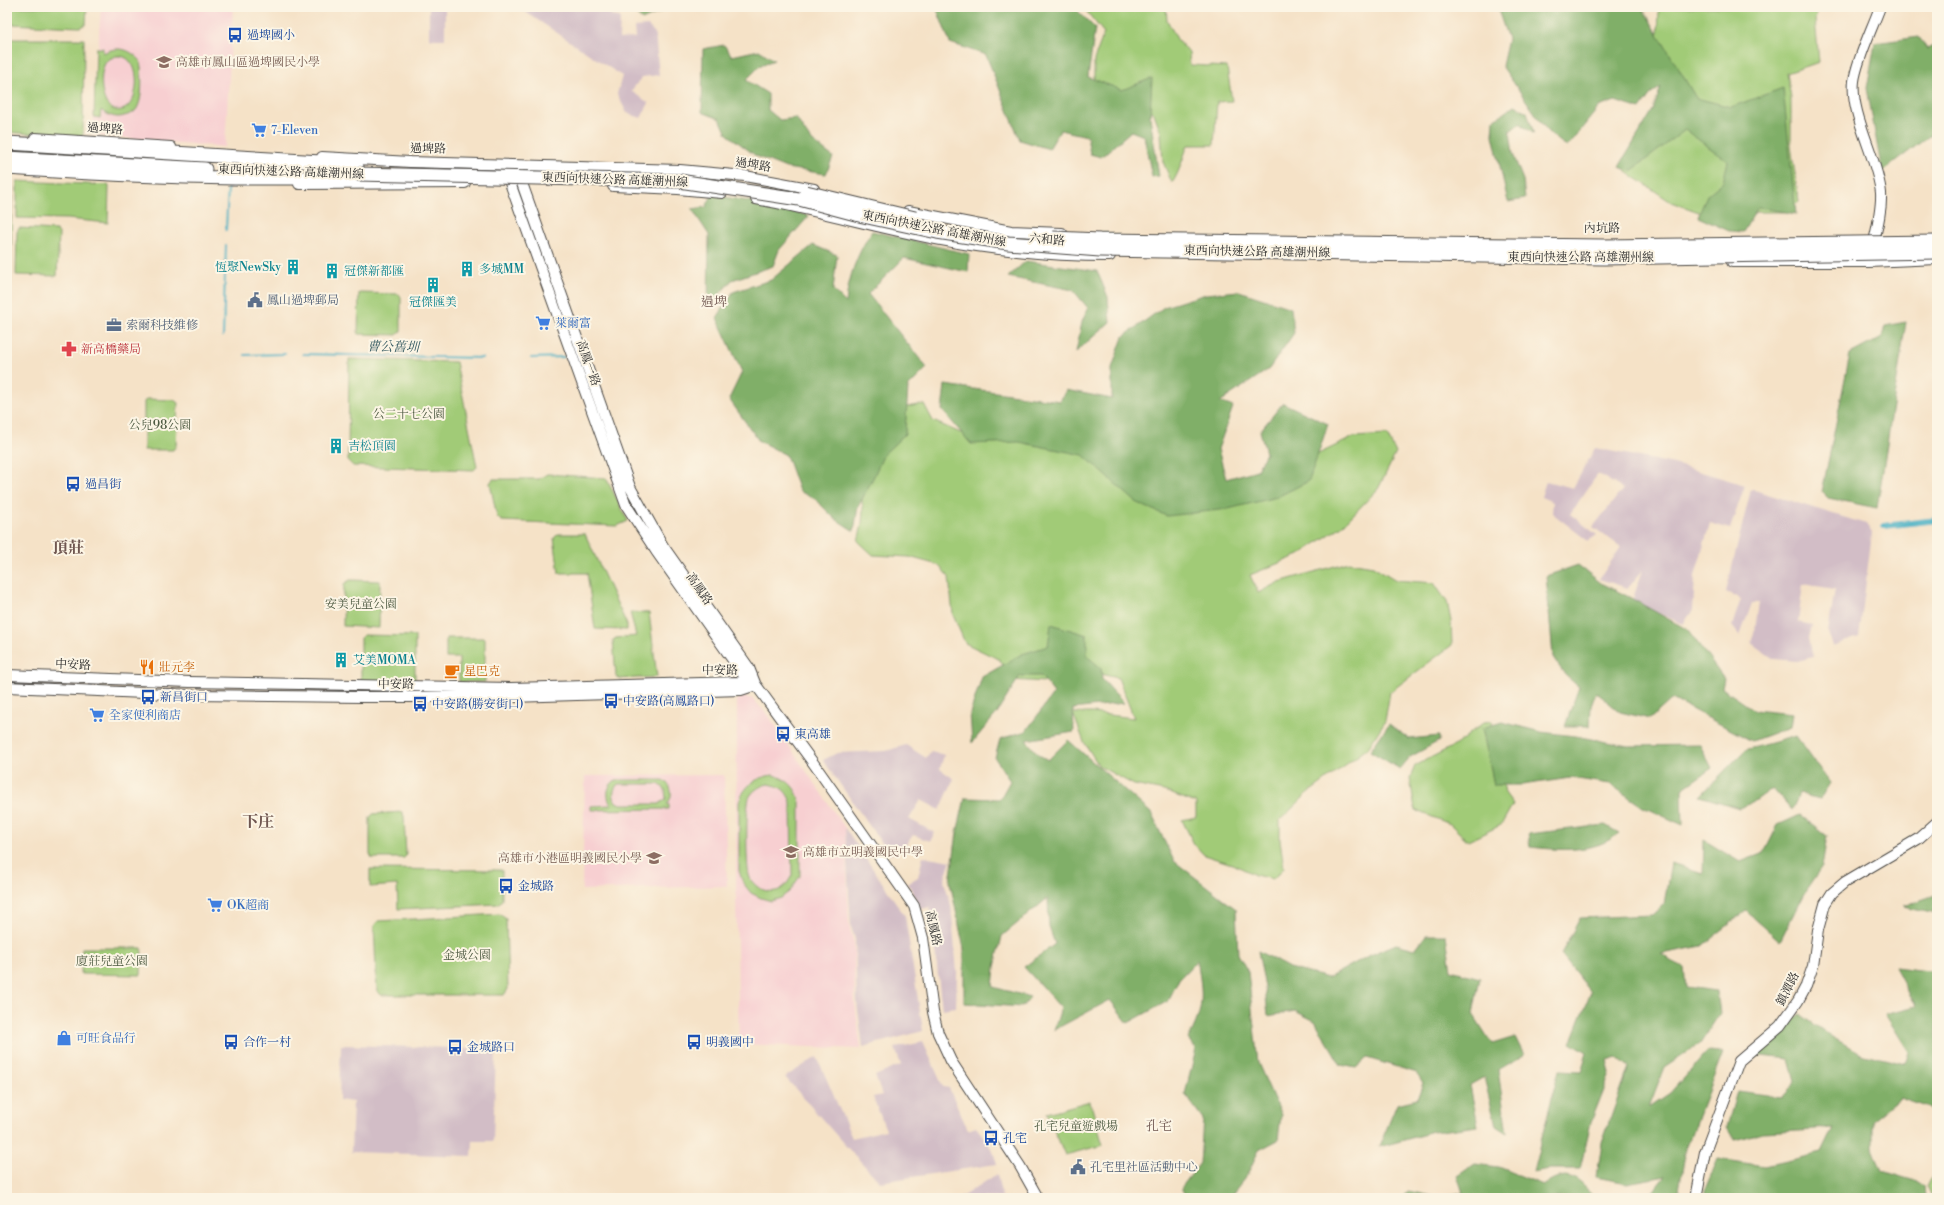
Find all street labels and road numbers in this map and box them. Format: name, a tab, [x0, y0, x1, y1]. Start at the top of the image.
street label: 過埤路	[87, 120, 123, 138]
street label: 過埤路	[410, 141, 446, 157]
street label: 過埤路	[734, 155, 772, 175]
street label: 東西向快速公路 高雄潮州線	[218, 162, 364, 182]
street label: 東西向快速公路 高雄潮州線	[542, 170, 688, 190]
street label: 東西向快速公路 高雄潮州線	[861, 208, 1007, 250]
street label: 內坑路	[1584, 221, 1620, 236]
street label: 六和路	[1029, 231, 1065, 249]
street label: 東西向快速公路 高雄潮州線	[1184, 243, 1330, 261]
street label: 東西向快速公路 高雄潮州線	[1508, 250, 1654, 265]
street label: 高鳳一路	[573, 338, 603, 388]
street label: 高鳳路	[683, 570, 715, 608]
street label: 中安路	[55, 657, 91, 673]
street label: 中安路	[702, 663, 738, 678]
street label: 中安路	[378, 677, 414, 692]
street label: 高鳳路	[922, 909, 944, 947]
street label: 鎮潭路	[1773, 970, 1803, 1008]

